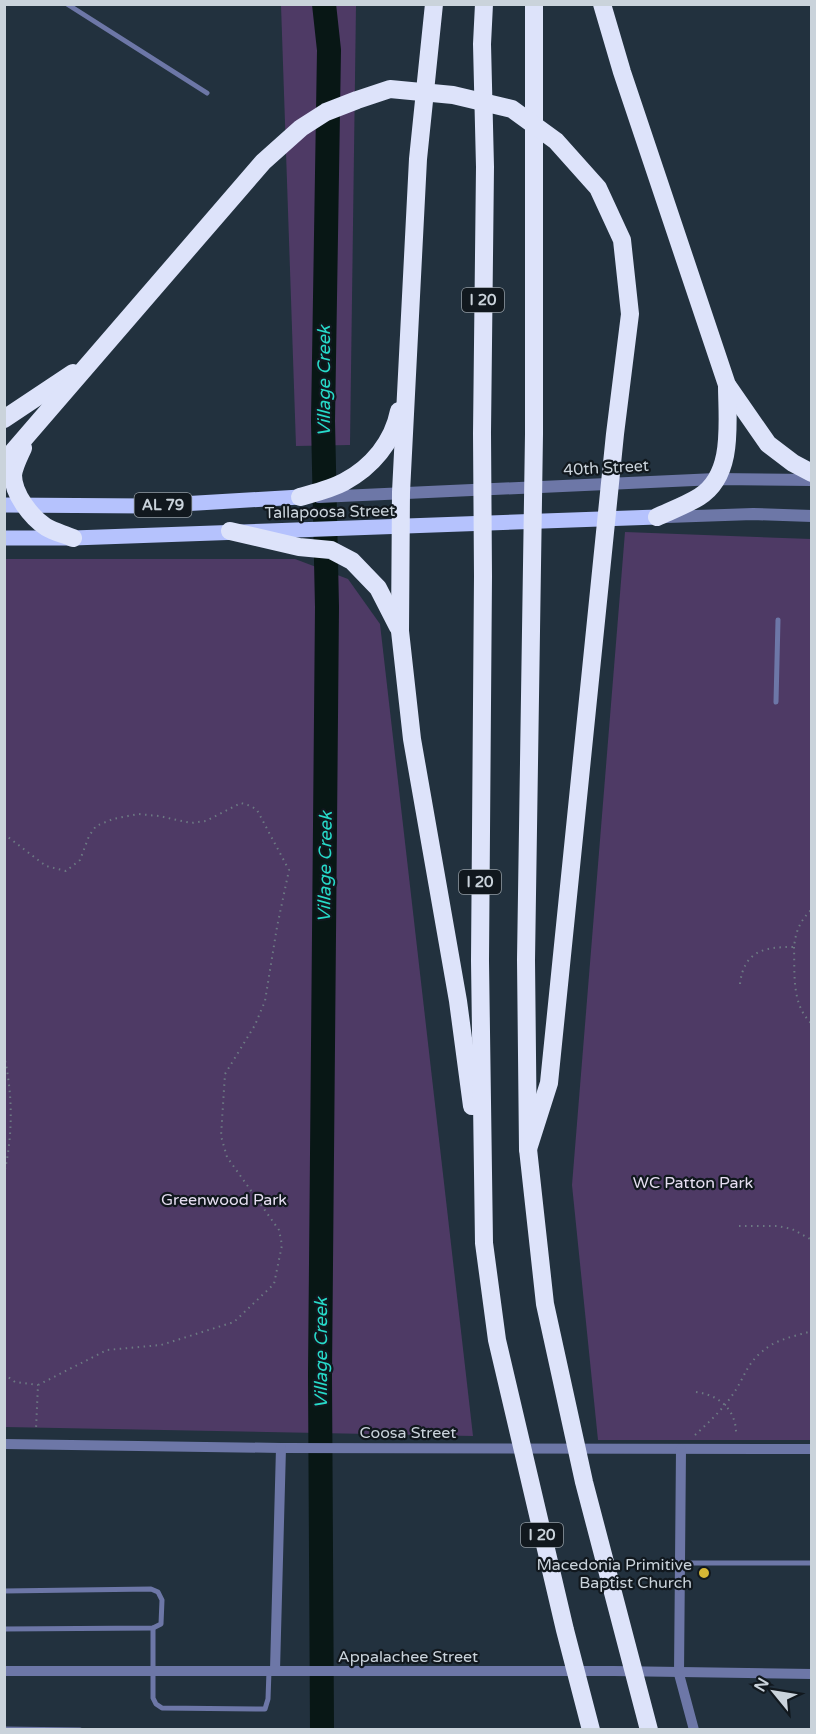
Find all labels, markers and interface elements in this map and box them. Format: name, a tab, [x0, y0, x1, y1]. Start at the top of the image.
road number: I 20	[462, 288, 504, 312]
water label: Village Creek	[313, 324, 335, 437]
street label: 40th Street	[563, 456, 649, 480]
road number: AL 79	[134, 493, 192, 517]
street label: Tallapoosa Street	[265, 501, 395, 523]
water label: Village Creek	[313, 810, 337, 923]
road number: I 20	[459, 870, 501, 894]
park label: WC Patton Park	[633, 1173, 754, 1193]
park label: Greenwood Park	[161, 1190, 287, 1210]
water label: Village Creek	[310, 1296, 332, 1409]
street label: Coosa Street	[360, 1423, 456, 1443]
road number: I 20	[521, 1523, 563, 1547]
place label: Macedonia Primitive Baptist Church	[536, 1555, 692, 1593]
marker: Macedonia Primitive Baptist Church	[697, 1566, 711, 1580]
street label: Appalachee Street	[338, 1647, 478, 1667]
north arrow	[744, 1662, 804, 1722]
text: N	[750, 1674, 774, 1696]

